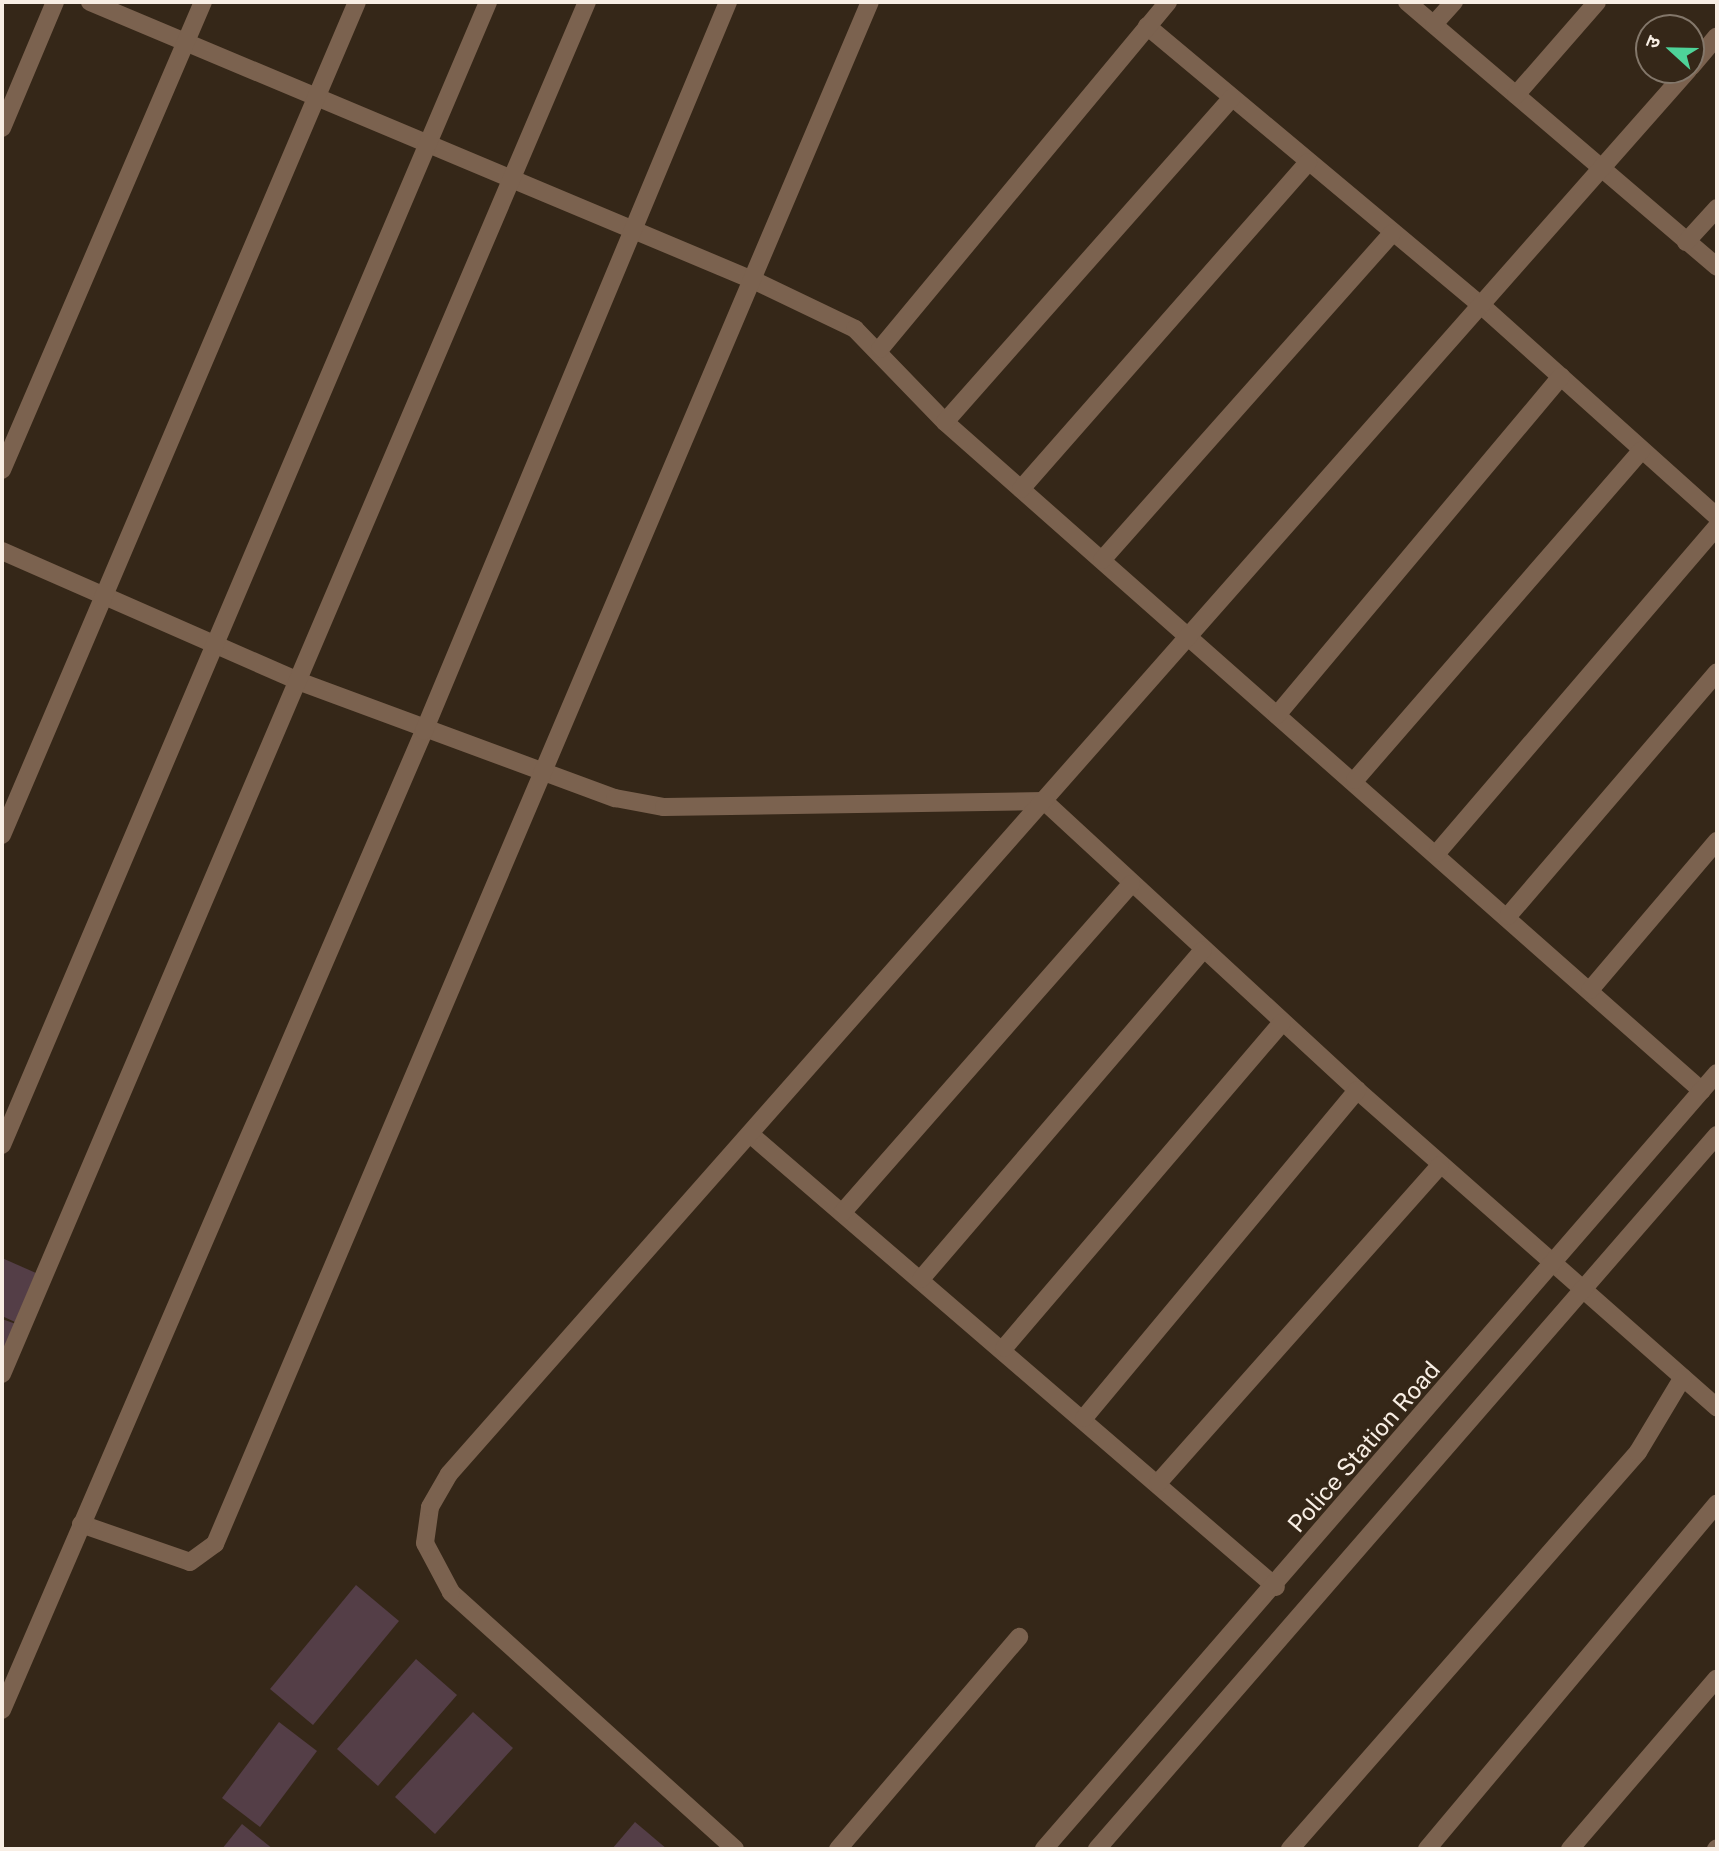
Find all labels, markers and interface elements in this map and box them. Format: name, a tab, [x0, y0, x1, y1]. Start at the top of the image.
north arrow	[1635, 14, 1705, 84]
text: उ	[1640, 33, 1665, 51]
street label: Police Station Road	[1282, 1356, 1446, 1538]

